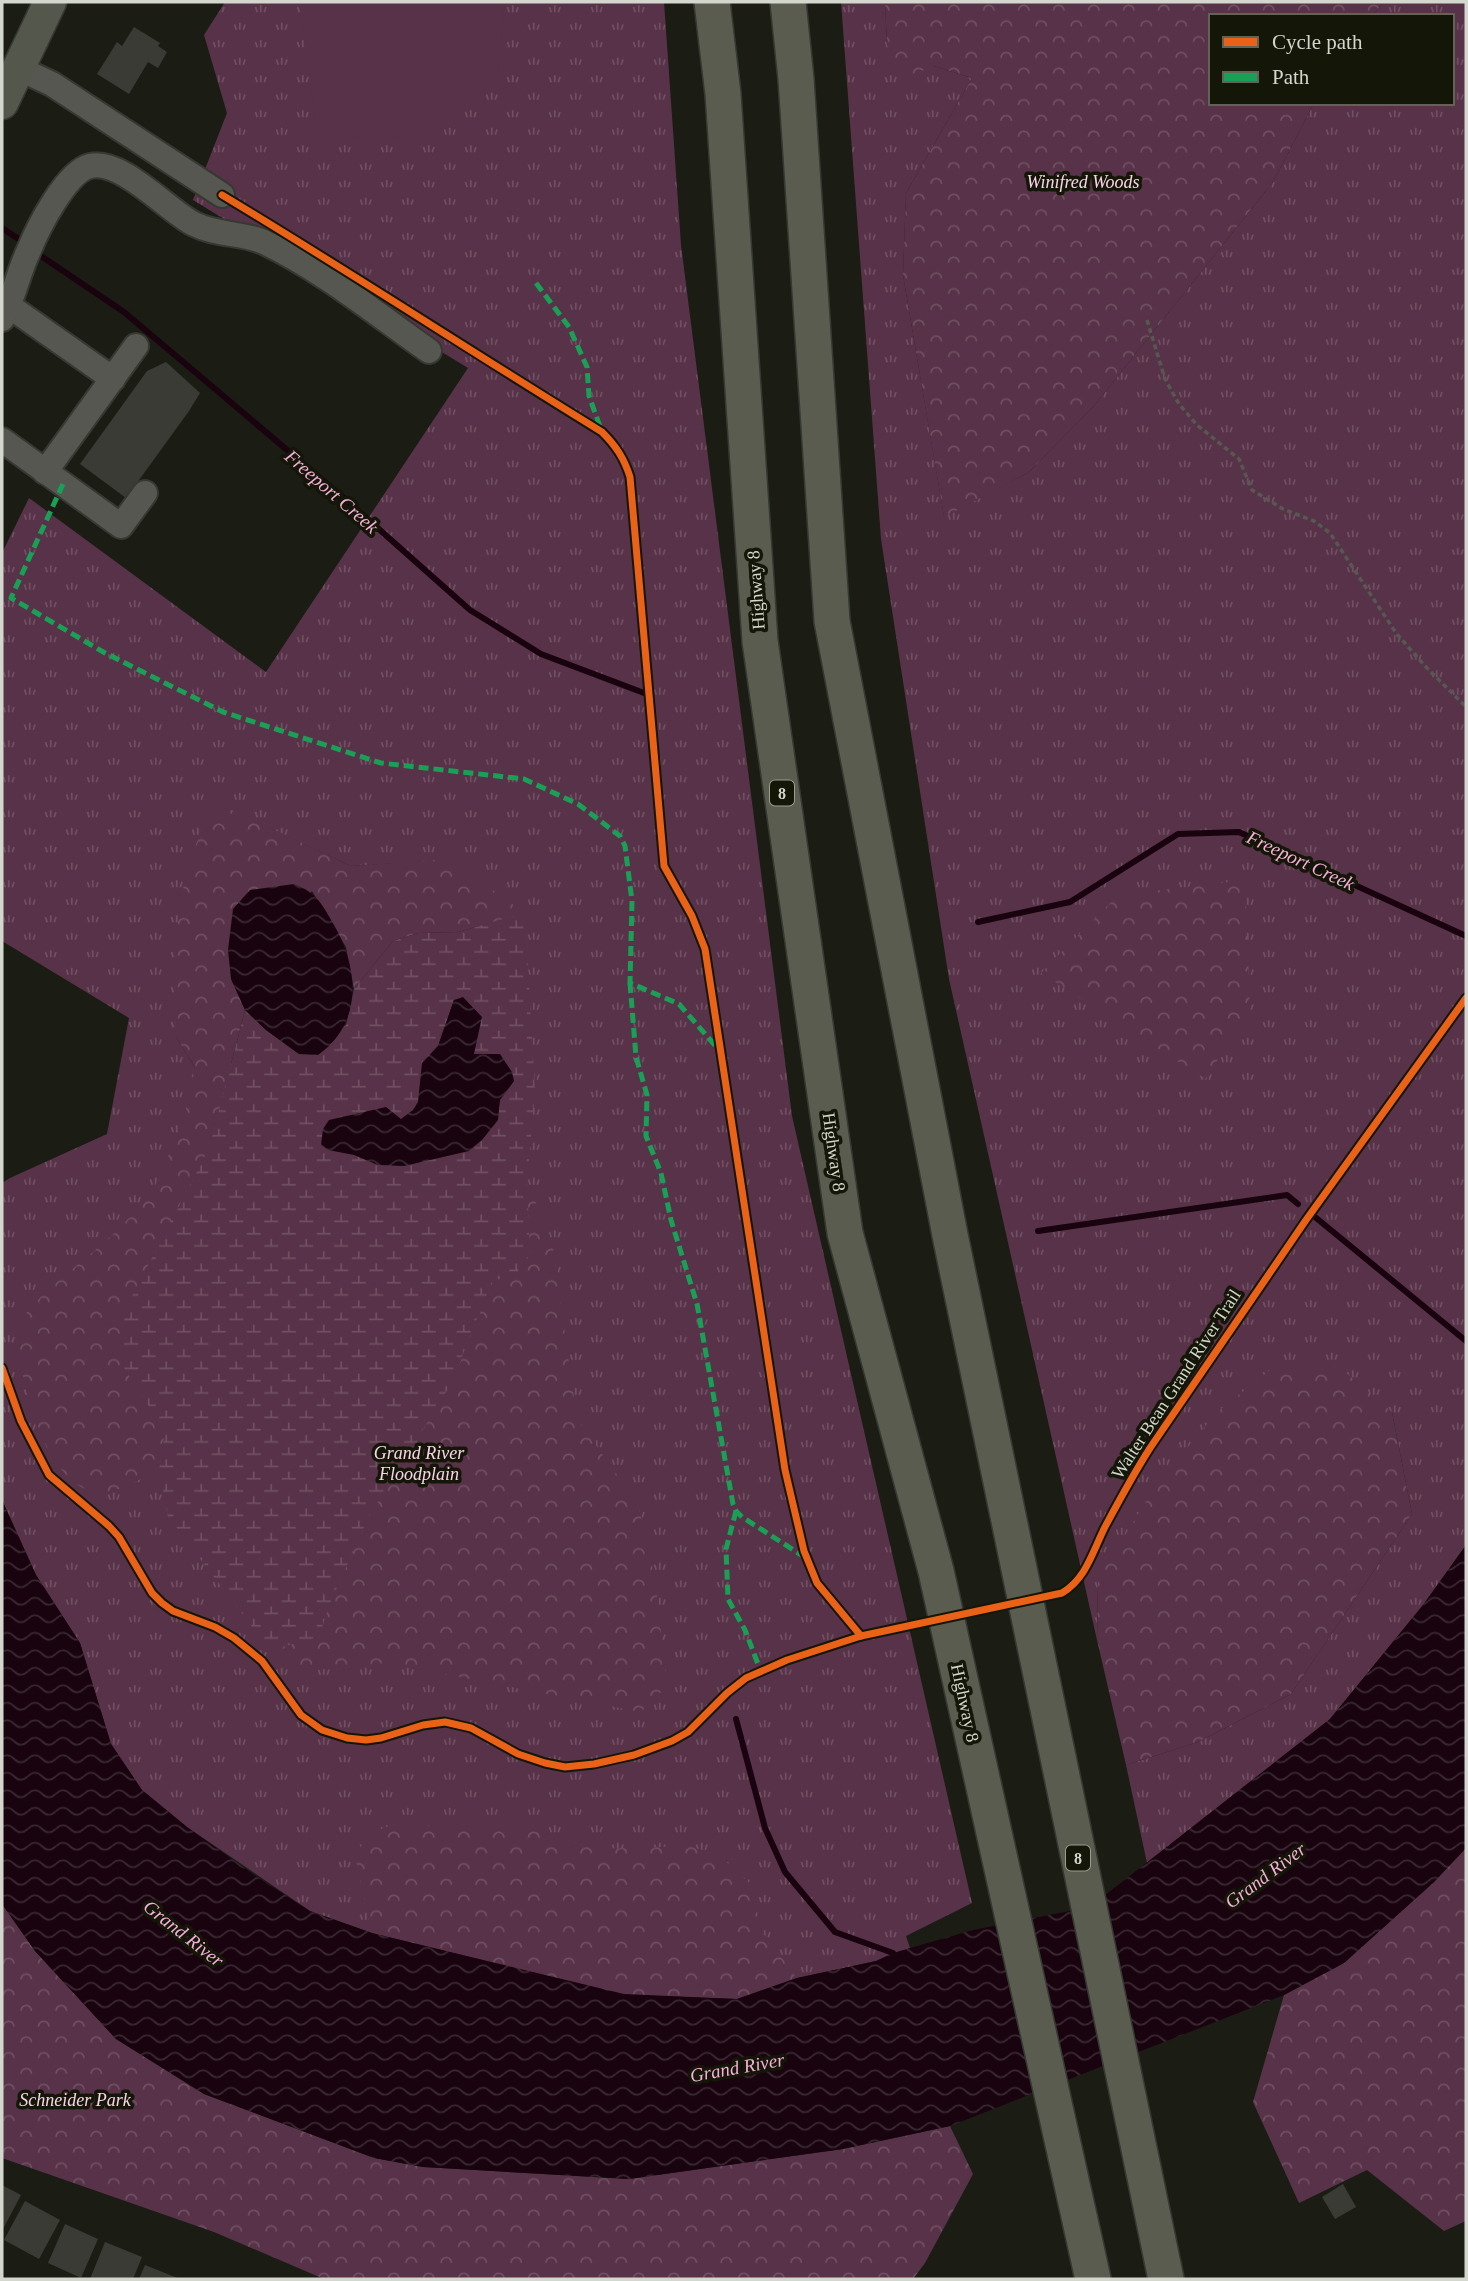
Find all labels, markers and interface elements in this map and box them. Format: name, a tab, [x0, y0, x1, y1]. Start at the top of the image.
legend	[1209, 14, 1454, 105]
text: Cycle path	[1272, 30, 1363, 54]
text: Path	[1272, 65, 1310, 89]
park label: Winifred Woods	[1026, 172, 1140, 192]
water label: Freeport Creek	[280, 445, 383, 538]
street label: Highway 8	[743, 550, 769, 630]
road number: 8	[770, 780, 794, 806]
water label: Freeport Creek	[1243, 826, 1358, 895]
street label: Highway 8	[819, 1111, 849, 1193]
street label: Walter Bean Grand River Trail	[1107, 1286, 1245, 1482]
park label: Grand River Floodplain	[374, 1443, 465, 1484]
street label: Highway 8	[947, 1662, 983, 1744]
water label: Grand River	[1221, 1838, 1310, 1913]
road number: 8	[1066, 1846, 1090, 1870]
water label: Grand River	[140, 1896, 228, 1971]
water label: Grand River	[688, 2049, 787, 2086]
park label: Schneider Park	[19, 2090, 132, 2110]

